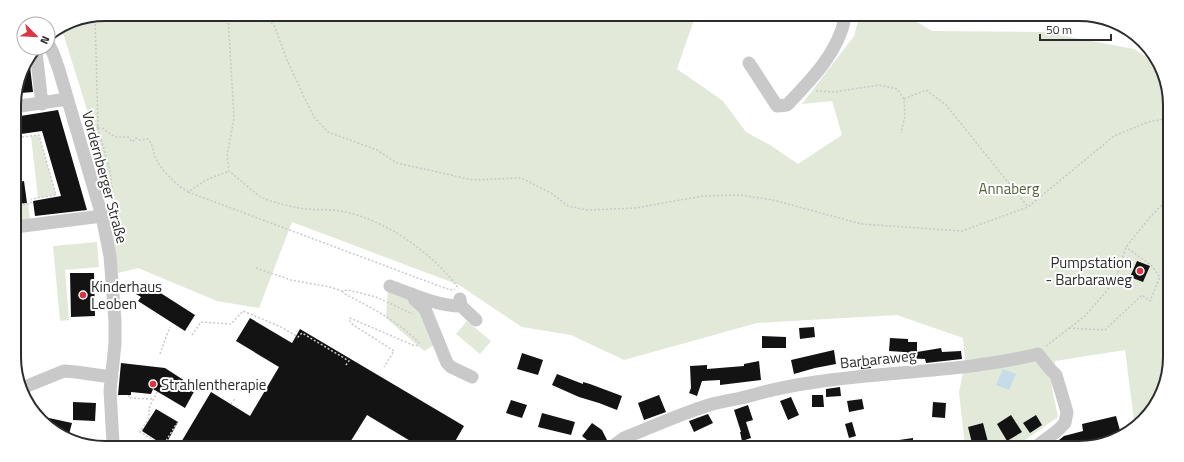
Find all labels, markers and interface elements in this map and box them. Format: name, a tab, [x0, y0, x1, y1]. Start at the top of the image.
north arrow	[16, 16, 56, 56]
scale bar	[1040, 16, 1111, 42]
text: 50 m	[1046, 20, 1072, 39]
text: N	[36, 33, 54, 47]
street label: Vordernberger Straße	[76, 108, 134, 246]
park label: Annaberg	[979, 177, 1040, 200]
place label: Pumpstation - Barbaraweg	[1045, 251, 1132, 291]
marker: Pumpstation - Barbaraweg	[1135, 266, 1145, 276]
place label: Kinderhaus Leoben	[91, 275, 162, 315]
marker: Kinderhaus Leoben	[78, 290, 88, 300]
street label: Barbaraweg	[839, 344, 918, 374]
place label: Strahlentherapie	[161, 373, 266, 396]
marker: Strahlentherapie	[148, 379, 158, 389]

